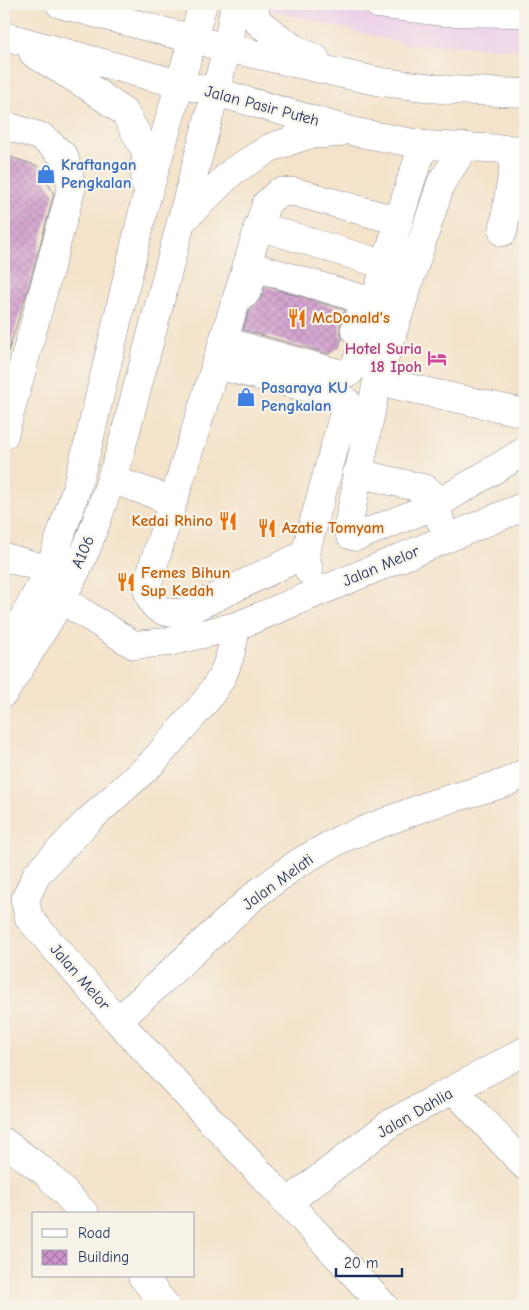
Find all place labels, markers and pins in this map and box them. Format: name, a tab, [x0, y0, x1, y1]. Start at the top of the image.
place label: Kraftangan Pengkalan	[61, 156, 137, 192]
shop icon: Kraftangan Pengkalan	[35, 163, 57, 185]
restaurant icon: McDonald's	[286, 307, 308, 329]
place label: McDonald's	[312, 309, 390, 327]
place label: Hotel Suria 18 Ipoh	[345, 340, 422, 376]
hotel icon: Hotel Suria 18 Ipoh	[426, 347, 448, 369]
place label: Pasaraya KU Pengkalan	[261, 379, 348, 415]
shop icon: Pasaraya KU Pengkalan	[235, 386, 257, 408]
restaurant icon: Kedai Rhino	[217, 510, 239, 532]
place label: Kedai Rhino	[131, 512, 213, 530]
restaurant icon: Azatie Tomyam	[256, 517, 278, 539]
place label: Azatie Tomyam	[282, 519, 384, 537]
place label: Femes Bihun Sup Kedah	[141, 564, 230, 600]
restaurant icon: Femes Bihun Sup Kedah	[115, 571, 137, 593]

